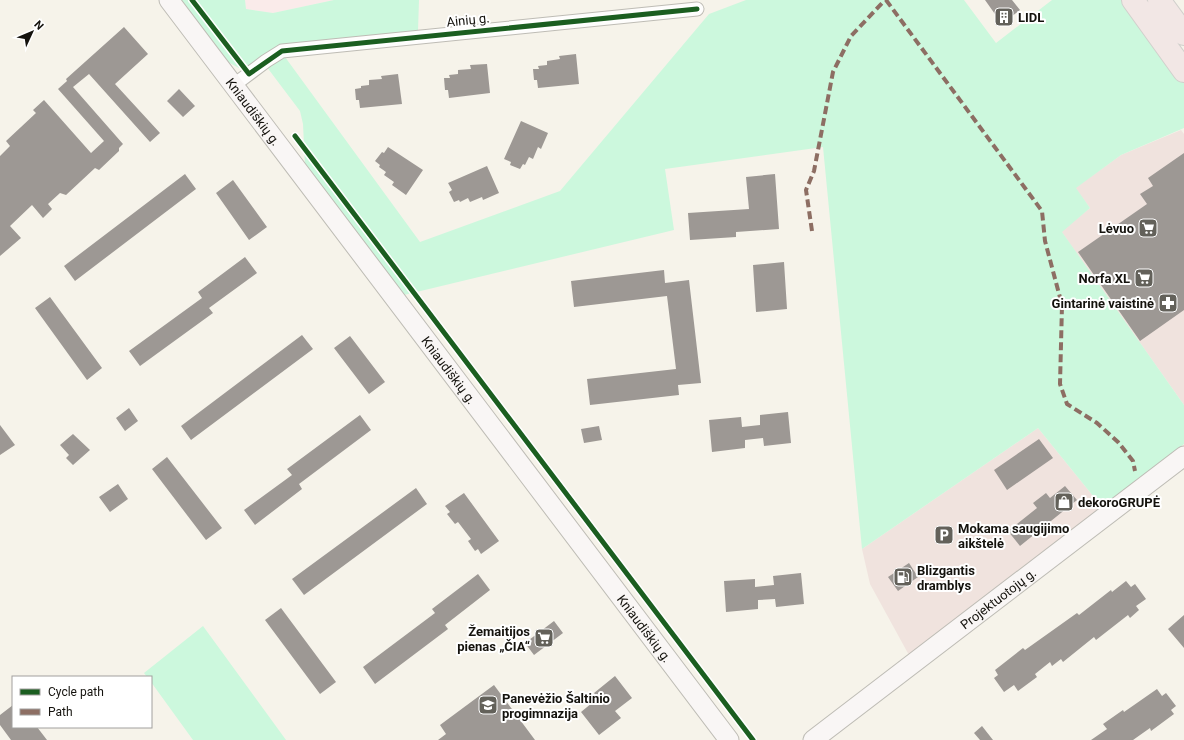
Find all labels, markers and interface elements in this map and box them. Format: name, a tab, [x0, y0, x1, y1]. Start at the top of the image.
building icon: LIDL	[993, 6, 1015, 28]
street label: Ainių g.	[446, 10, 490, 30]
place label: LIDL	[1018, 10, 1044, 25]
north arrow	[12, 12, 52, 52]
text: N	[31, 18, 46, 33]
street label: Kniaudiškių g.	[223, 75, 284, 148]
supermarket icon: Lėvuo	[1137, 217, 1159, 239]
place label: Lėvuo	[1099, 221, 1134, 236]
supermarket icon: Norfa XL	[1133, 267, 1155, 289]
place label: Norfa XL	[1078, 271, 1130, 286]
pharmacy icon: Gintarinė vaistinė	[1157, 292, 1179, 314]
place label: Gintarinė vaistinė	[1052, 296, 1154, 311]
street label: Kniaudiškių g.	[419, 333, 479, 407]
shop icon: dekoroGRUPĖ	[1053, 491, 1075, 513]
place label: dekoroGRUPĖ	[1078, 495, 1161, 510]
place label: Mokama saugijimo aikštelė	[958, 521, 1069, 551]
parking icon: Mokama saugijimo aikštelė	[933, 524, 955, 546]
place label: Blizgantis dramblys	[917, 563, 975, 593]
street label: Projektuotojų g.	[957, 565, 1039, 632]
fuel station icon: Blizgantis dramblys	[892, 566, 914, 588]
street label: Kniaudiškių g.	[614, 592, 675, 665]
place label: Žemaitijos pienas „ČIA“	[457, 624, 530, 654]
supermarket icon: Žemaitijos pienas „ČIA“	[533, 627, 555, 649]
legend	[12, 676, 152, 728]
text: Cycle path	[48, 685, 104, 699]
place label: Panevėžio Šaltinio progimnazija	[502, 691, 610, 721]
school or university icon: Panevėžio Šaltinio progimnazija	[477, 694, 499, 716]
text: Path	[48, 705, 73, 719]

